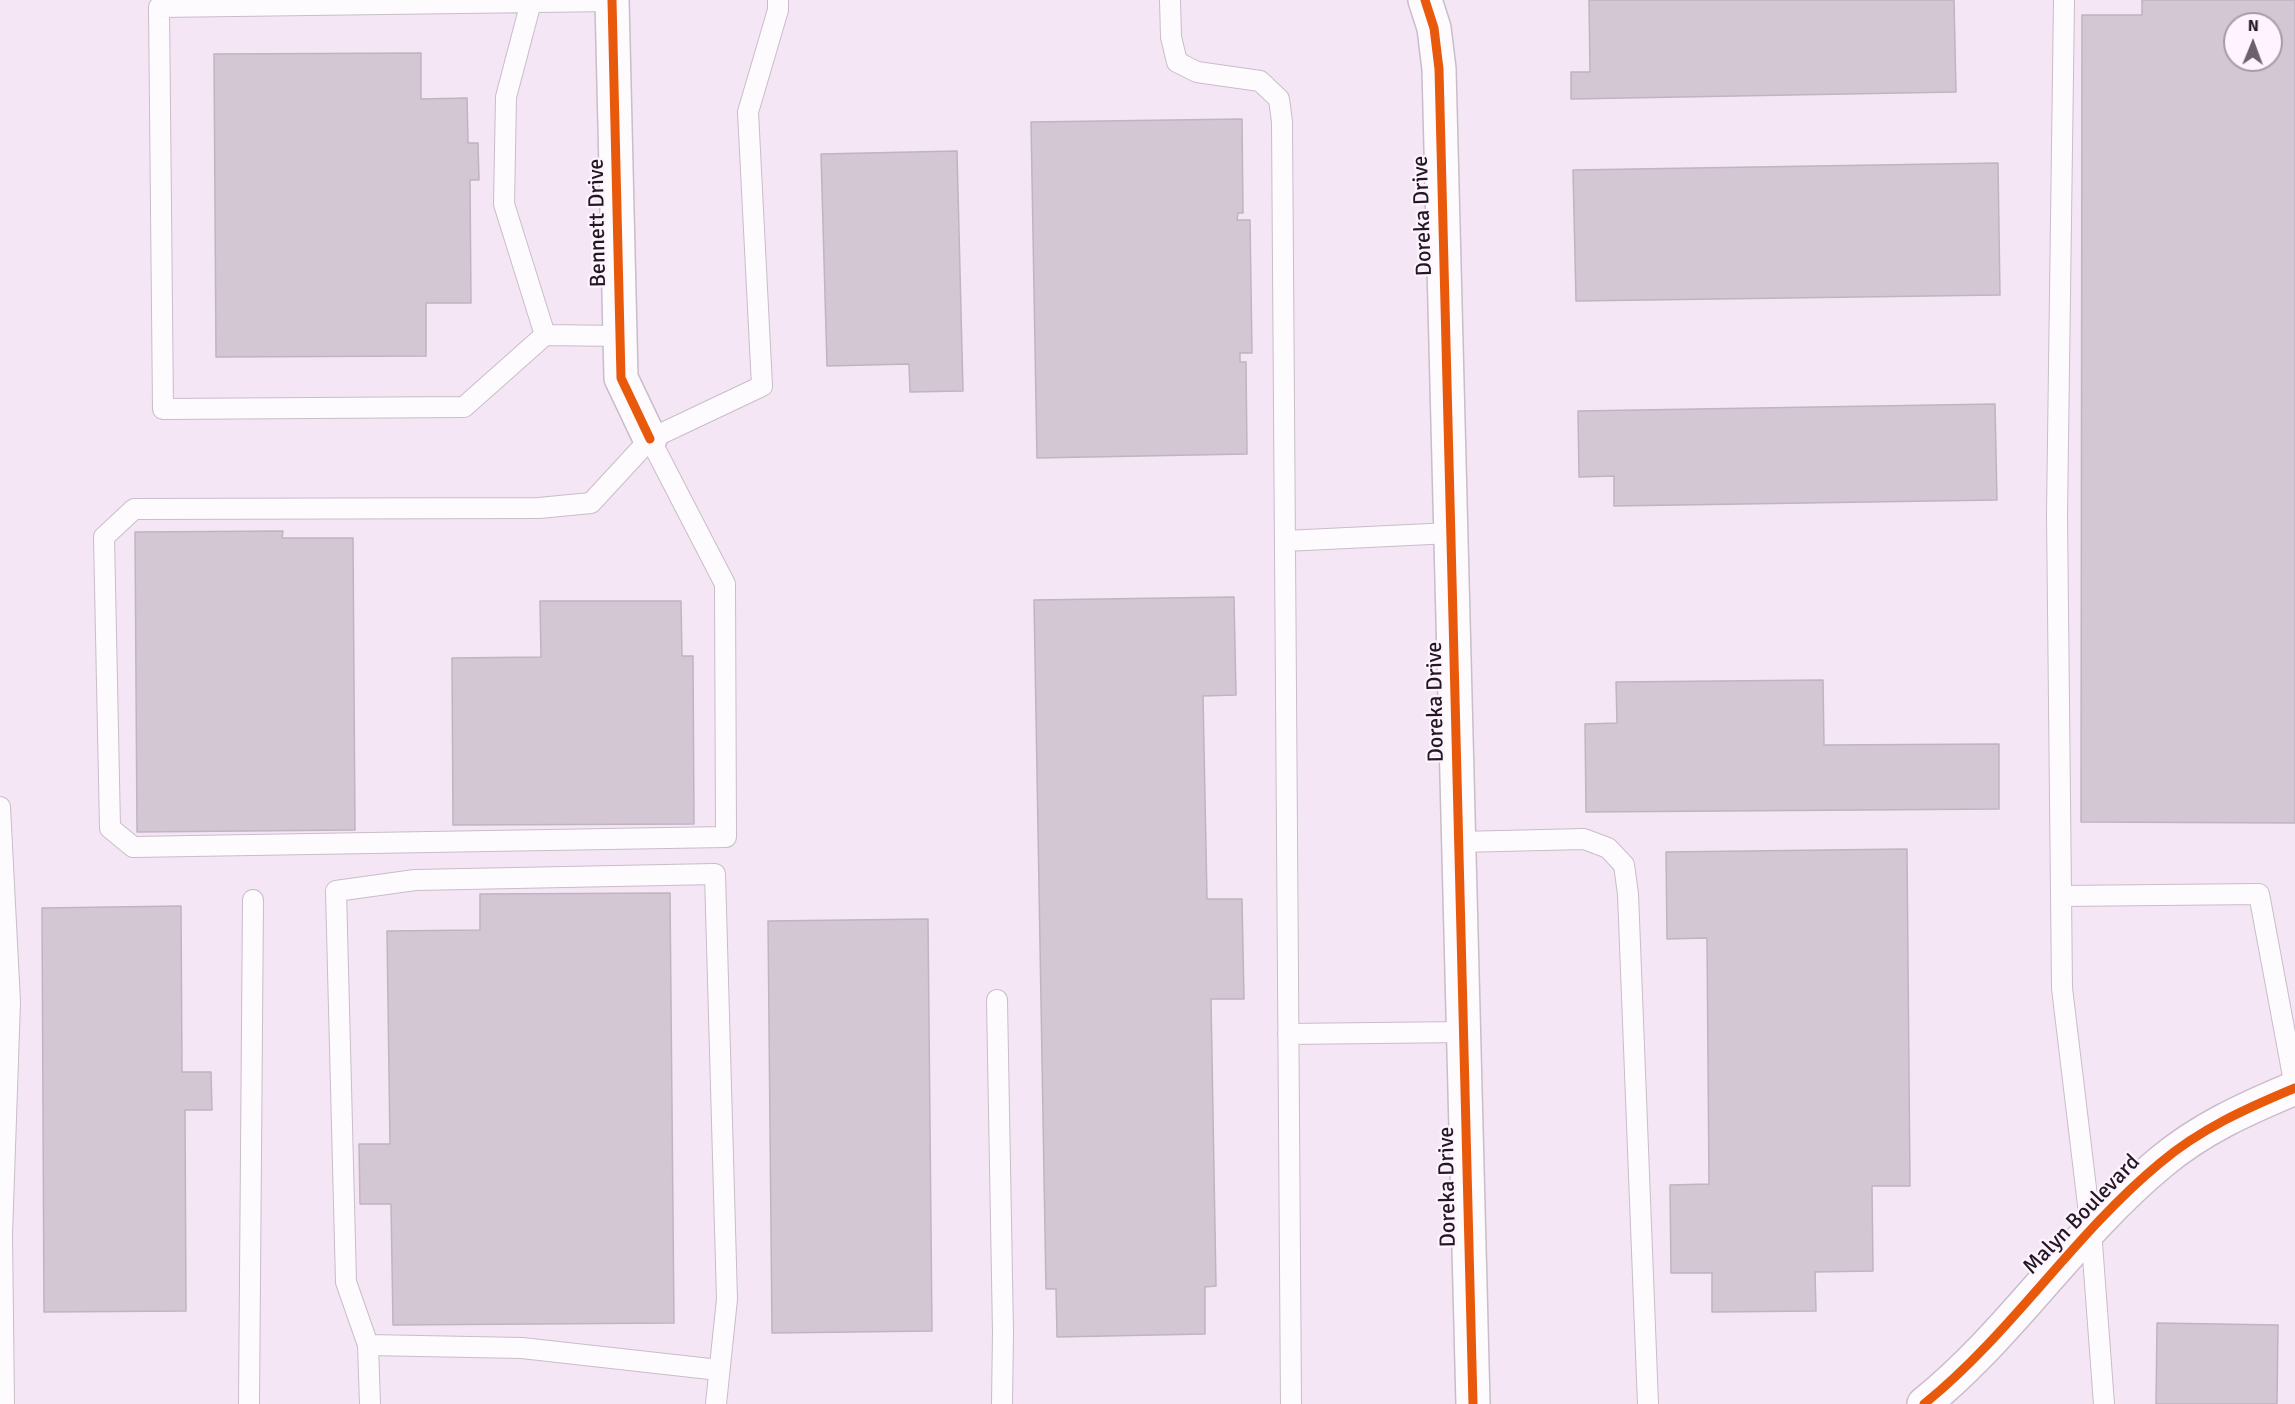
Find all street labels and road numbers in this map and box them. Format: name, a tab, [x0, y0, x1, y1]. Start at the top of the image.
street label: Doreka Drive	[1408, 155, 1438, 277]
street label: Bennett Drive	[584, 158, 612, 288]
street label: Doreka Drive	[1422, 641, 1450, 763]
street label: Doreka Drive	[1434, 1126, 1462, 1248]
street label: Malyn Boulevard	[2018, 1149, 2146, 1281]

